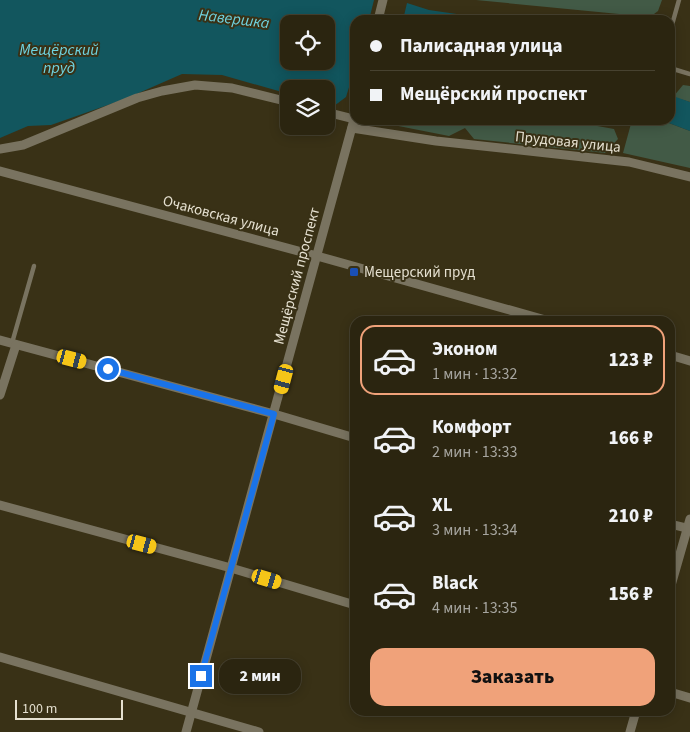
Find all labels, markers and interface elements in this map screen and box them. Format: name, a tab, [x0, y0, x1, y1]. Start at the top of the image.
water label: Навершка	[197, 4, 271, 34]
map controls	[280, 15, 335, 135]
button: locate	[280, 15, 335, 70]
text: Палисадная улица	[400, 33, 563, 60]
water label: Мещёрский пруд	[19, 39, 99, 79]
button: layers	[280, 80, 335, 135]
text: Мещёрский проспект	[400, 81, 587, 108]
street label: Прудовая улица	[514, 126, 622, 158]
street label: Очаковская улица	[160, 190, 282, 242]
street label: Мещёрский проспект	[269, 205, 325, 347]
place label: Мещерский пруд	[364, 262, 475, 283]
marker: Мещерский пруд	[348, 266, 360, 278]
text: Эконом	[432, 336, 498, 363]
icon: car	[372, 338, 417, 383]
text: 123 ₽	[609, 347, 653, 374]
car	[55, 348, 88, 370]
route start	[97, 358, 119, 380]
car	[272, 363, 295, 395]
text: 1 мин · 13:32	[432, 363, 518, 385]
text: Комфорт	[432, 414, 512, 441]
icon: car	[372, 416, 417, 461]
text: 166 ₽	[609, 425, 653, 452]
text: 2 мин · 13:33	[432, 441, 518, 463]
text: XL	[432, 492, 453, 519]
icon: car	[372, 494, 417, 539]
text: 210 ₽	[609, 503, 653, 530]
text: 3 мин · 13:34	[432, 519, 518, 541]
car	[125, 533, 158, 555]
car	[250, 567, 283, 591]
text: Black	[432, 570, 478, 597]
icon: car	[372, 572, 417, 617]
text: 156 ₽	[609, 581, 653, 608]
text: 4 мин · 13:35	[432, 597, 518, 619]
button: Заказать	[370, 648, 655, 706]
callout: 2 мин	[218, 658, 301, 694]
route end	[190, 665, 212, 687]
text: 2 мин	[239, 665, 281, 687]
scale bar	[15, 697, 122, 720]
text: 100 m	[22, 699, 57, 719]

